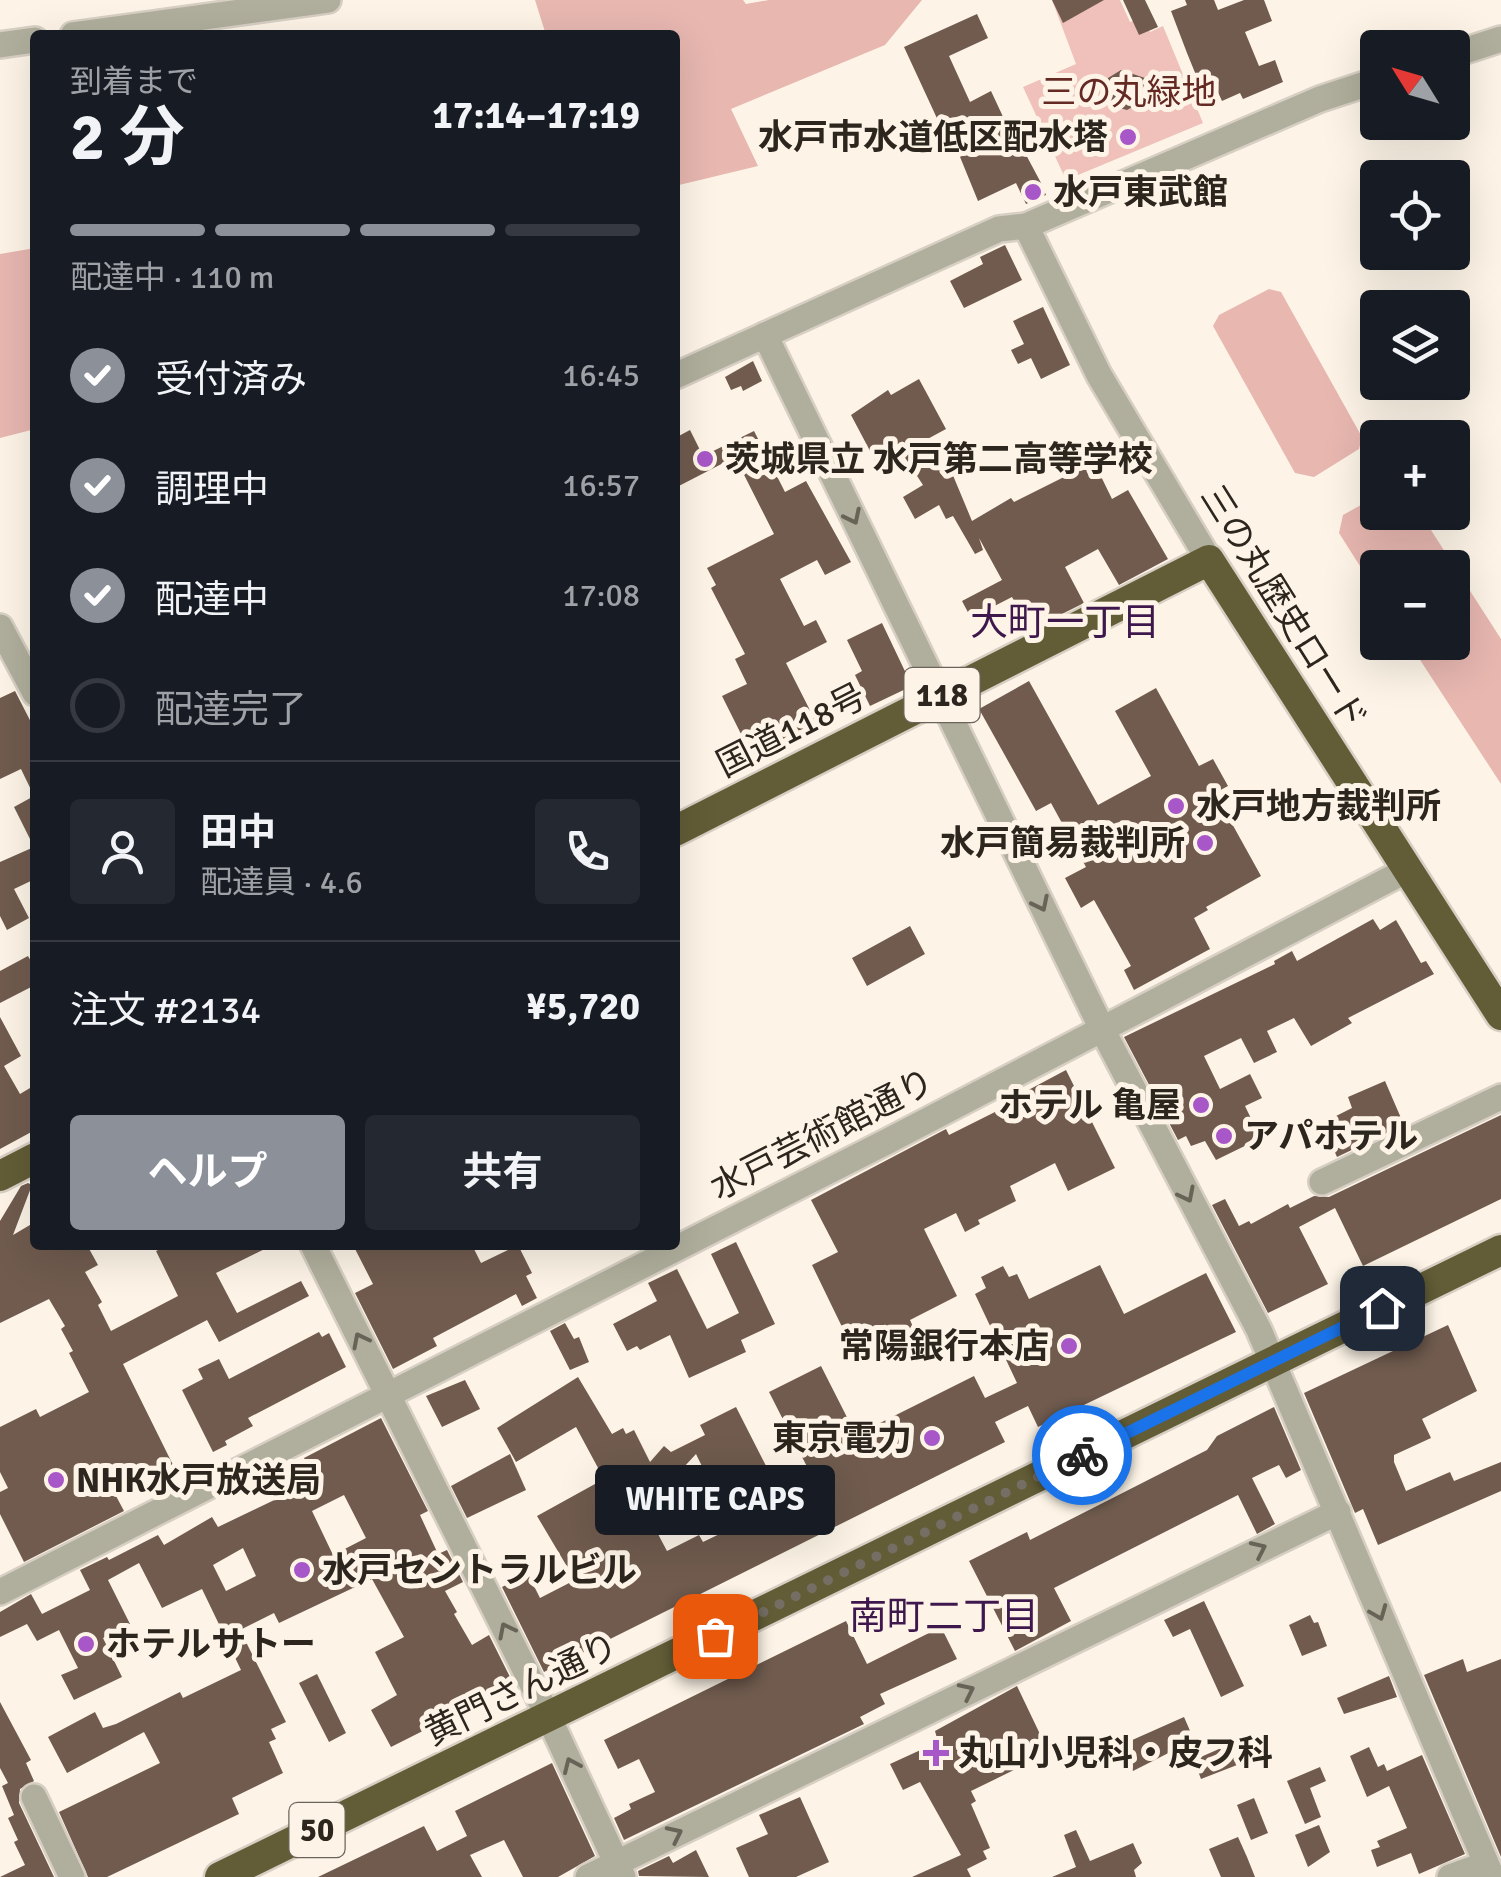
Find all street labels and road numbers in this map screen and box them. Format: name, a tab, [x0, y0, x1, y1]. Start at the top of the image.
street label: 三の丸歴史ロード	[1191, 477, 1376, 737]
road number: 118	[904, 668, 980, 722]
street label: 国道118号	[709, 675, 873, 786]
street label: 水戸芸術館通り	[703, 1060, 941, 1209]
street label: 黄門さん通り	[417, 1624, 625, 1755]
road number: 50	[290, 1803, 344, 1857]

